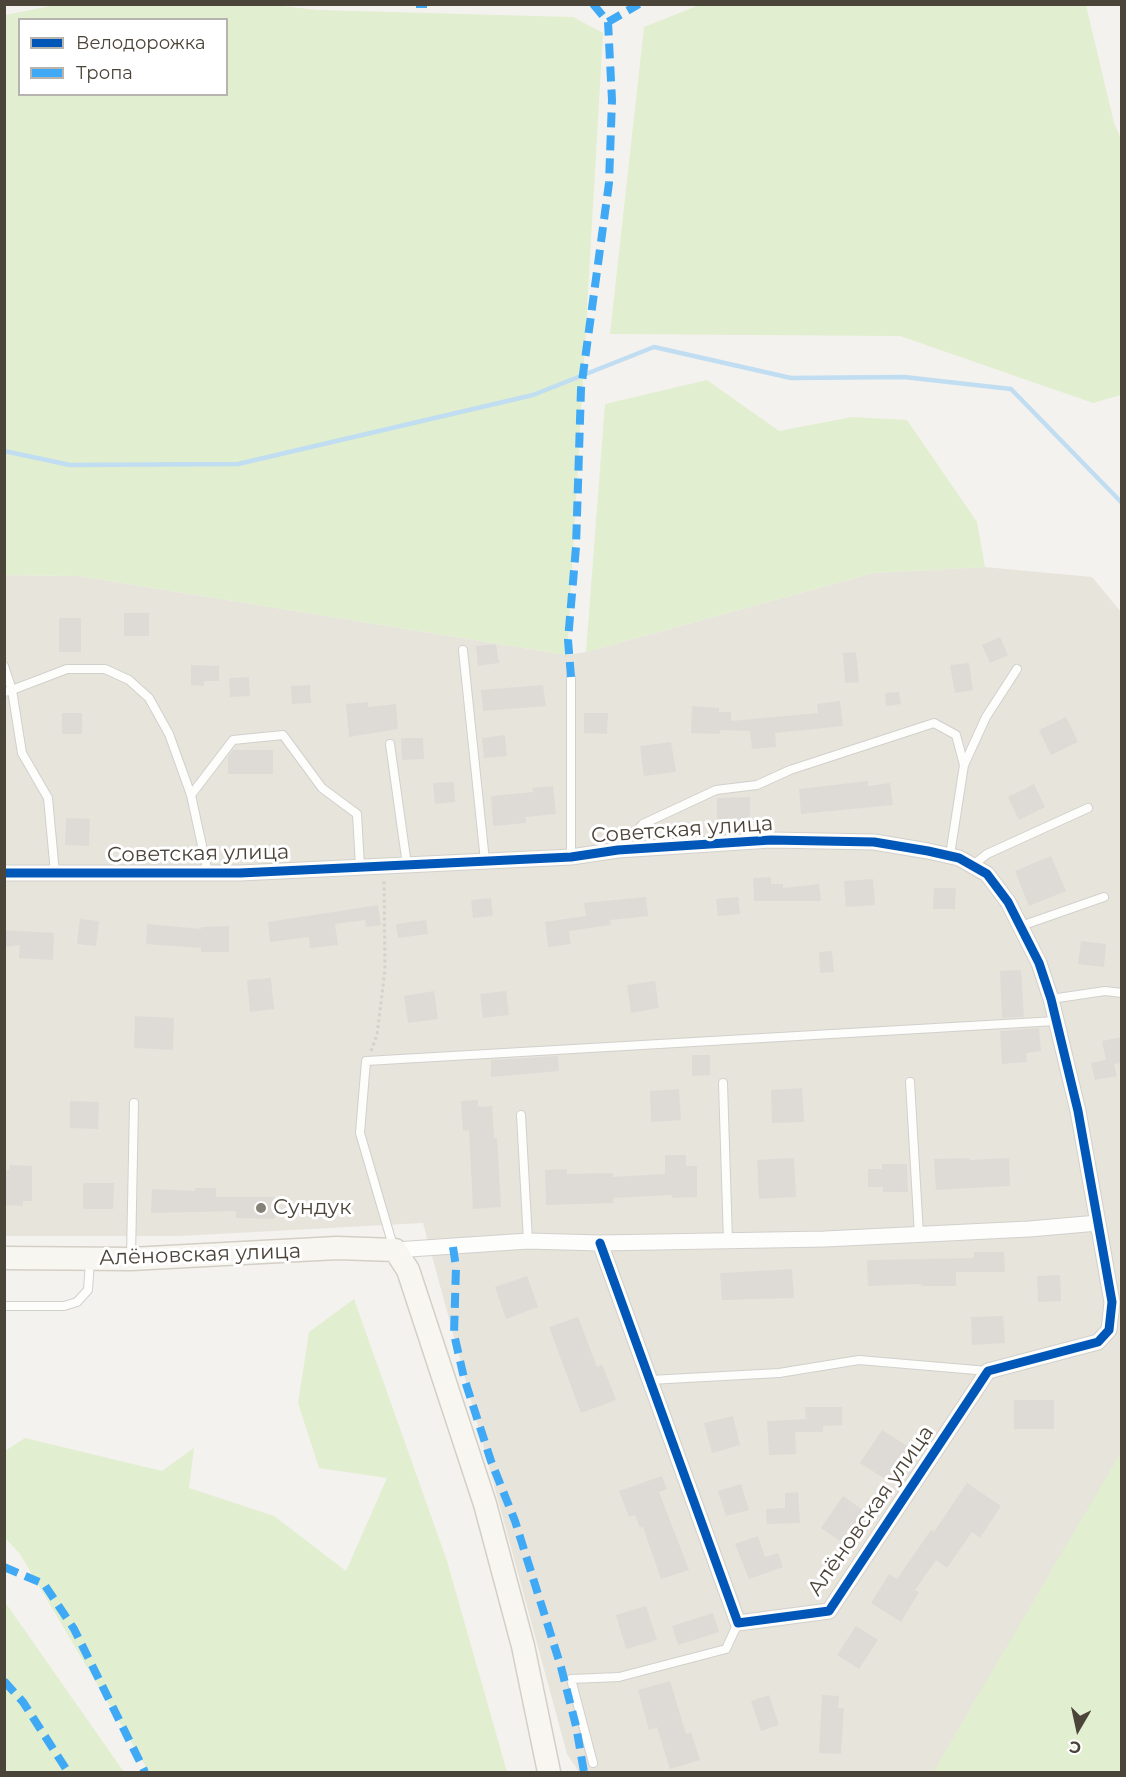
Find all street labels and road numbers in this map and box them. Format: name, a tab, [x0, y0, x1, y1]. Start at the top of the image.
street label: Советская улица	[590, 811, 774, 849]
street label: Советская улица	[107, 840, 289, 868]
street label: Алёновская улица	[99, 1239, 301, 1271]
street label: Алёновская улица	[803, 1421, 939, 1601]

